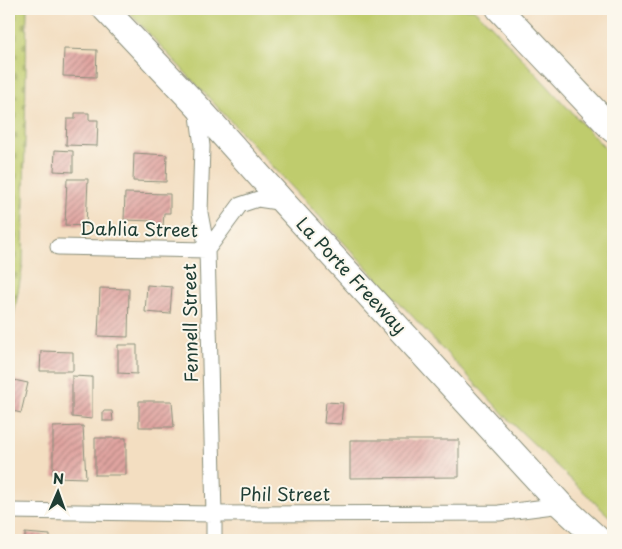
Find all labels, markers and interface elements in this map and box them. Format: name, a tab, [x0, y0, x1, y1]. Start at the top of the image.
street label: La Porte Freeway	[291, 211, 413, 339]
street label: Dahlia Street	[80, 214, 198, 243]
street label: Fennell Street	[175, 263, 204, 383]
north arrow	[32, 466, 82, 516]
text: N	[53, 468, 64, 489]
street label: Phil Street	[240, 480, 330, 507]

